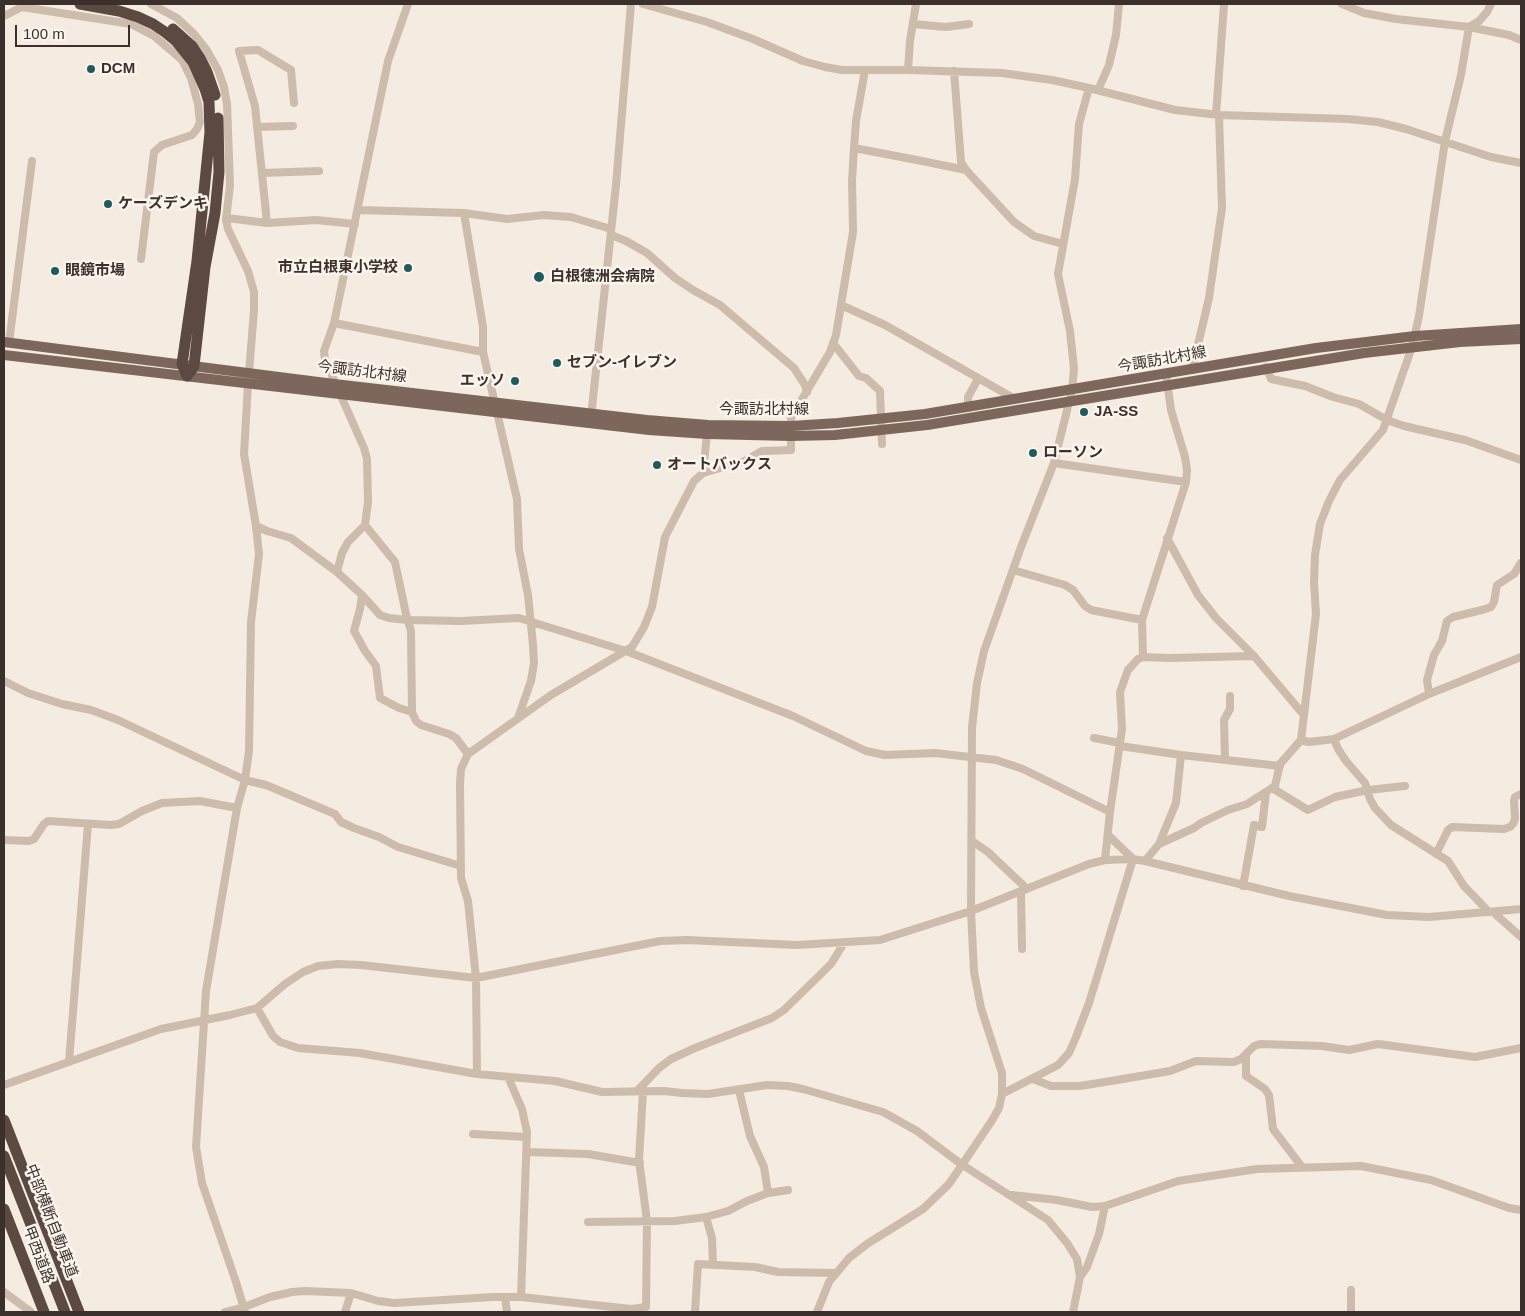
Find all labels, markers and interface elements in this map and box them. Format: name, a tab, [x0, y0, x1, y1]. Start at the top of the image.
scale bar	[18, 15, 132, 47]
text: 100 m	[23, 25, 65, 42]
place label: DCM	[101, 60, 135, 78]
marker: DCM	[85, 63, 97, 75]
place label: ケーズデンキ	[118, 195, 208, 213]
marker: ケーズデンキ	[102, 198, 114, 210]
place label: 市立白根東小学校	[278, 259, 398, 277]
place label: 眼鏡市場	[65, 262, 125, 280]
marker: 市立白根東小学校	[402, 262, 414, 274]
marker: 眼鏡市場	[49, 265, 61, 277]
place label: 白根徳洲会病院	[550, 268, 655, 286]
marker: 白根徳洲会病院	[532, 270, 546, 284]
street label: 今諏訪北村線	[1116, 343, 1208, 377]
place label: セブン-イレブン	[567, 354, 677, 372]
marker: セブン-イレブン	[551, 357, 563, 369]
street label: 今諏訪北村線	[316, 358, 408, 386]
place label: エッソ	[460, 372, 505, 390]
marker: エッソ	[509, 375, 521, 387]
street label: 今諏訪北村線	[719, 401, 809, 419]
place label: JA-SS	[1094, 403, 1138, 421]
marker: JA-SS	[1078, 406, 1090, 418]
place label: ローソン	[1043, 444, 1103, 462]
marker: ローソン	[1027, 447, 1039, 459]
place label: オートバックス	[667, 456, 772, 474]
marker: オートバックス	[651, 459, 663, 471]
street label: 中部横断自動車道	[21, 1162, 81, 1280]
street label: 甲西道路	[19, 1224, 57, 1286]

